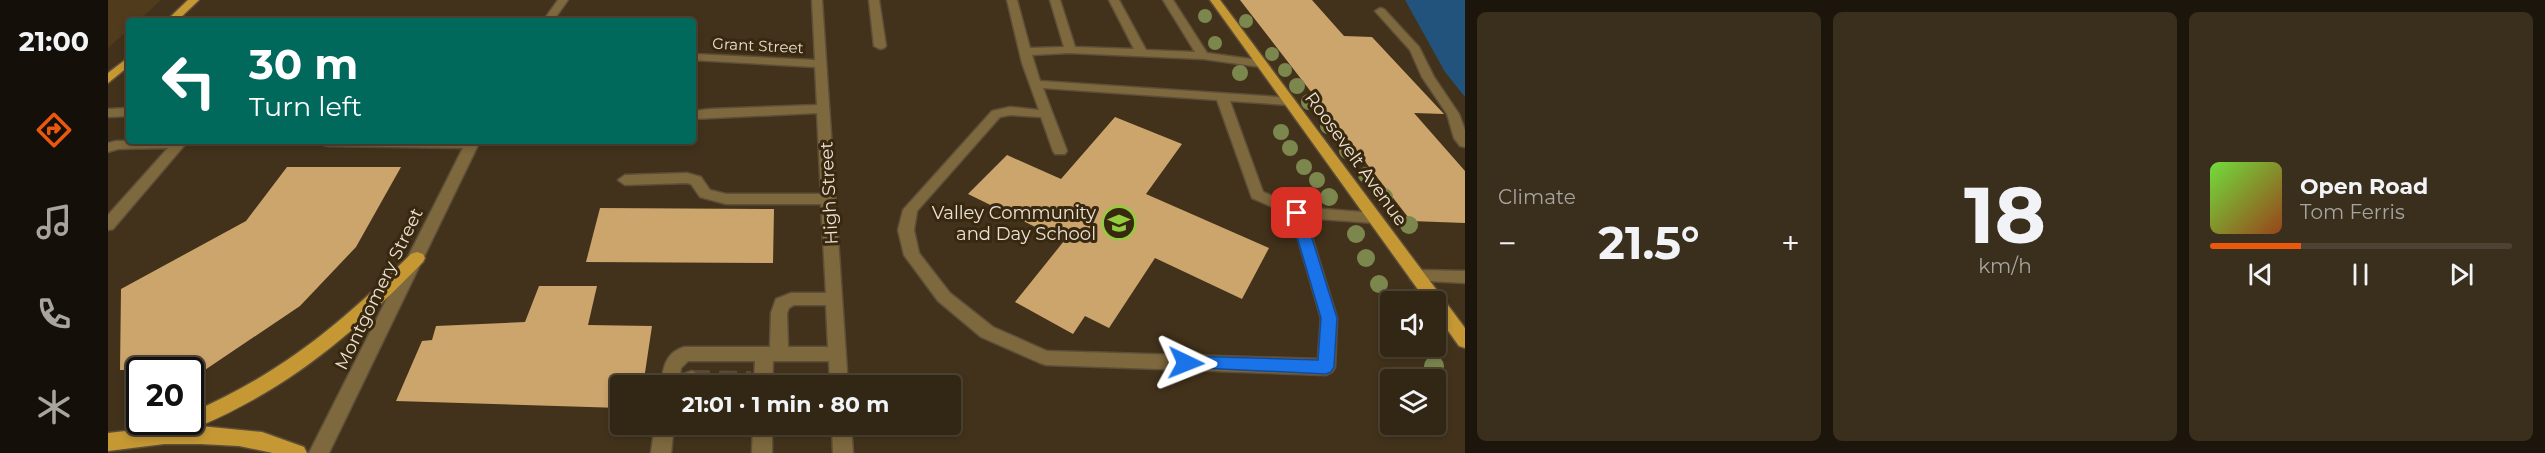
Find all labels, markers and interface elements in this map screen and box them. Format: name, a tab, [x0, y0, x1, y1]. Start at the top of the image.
text: 21:00	[19, 25, 89, 58]
street label: Grant Street	[712, 34, 804, 57]
text: 30 m	[249, 38, 358, 90]
icon: left	[150, 42, 228, 120]
street label: Roosevelt Avenue	[1300, 88, 1412, 230]
text: Turn left	[249, 90, 362, 123]
icon: directions	[33, 109, 75, 151]
street label: High Street	[815, 141, 843, 245]
text: 18	[1964, 167, 2046, 263]
text: Open Road	[2300, 173, 2428, 200]
text: Climate	[1498, 185, 1576, 209]
pin	[1271, 187, 1322, 238]
icon: arrive	[1280, 196, 1313, 229]
text: Tom Ferris	[2300, 200, 2405, 224]
icon: music	[33, 201, 75, 243]
place label: Valley Community and Day School	[932, 202, 1096, 245]
street label: Montgomery Street	[330, 205, 428, 373]
school or university icon: Valley Community and Day School	[1101, 205, 1137, 241]
text: 21.5°	[1598, 215, 1700, 270]
text: −	[1498, 223, 1517, 263]
text: +	[1781, 223, 1800, 263]
text: km/h	[1978, 254, 2032, 278]
icon: previous	[2244, 258, 2277, 291]
icon: pause	[2344, 258, 2377, 291]
icon: next	[2445, 258, 2478, 291]
map controls	[1380, 291, 1446, 435]
button: sound	[1380, 291, 1446, 357]
icon: phone	[33, 293, 75, 335]
position arrow	[1154, 331, 1218, 395]
speed limit sign: 20	[126, 357, 204, 435]
button: layers	[1380, 369, 1446, 435]
icon: climate	[33, 386, 75, 428]
text: 21:01 · 1 min · 80 m	[682, 391, 889, 418]

